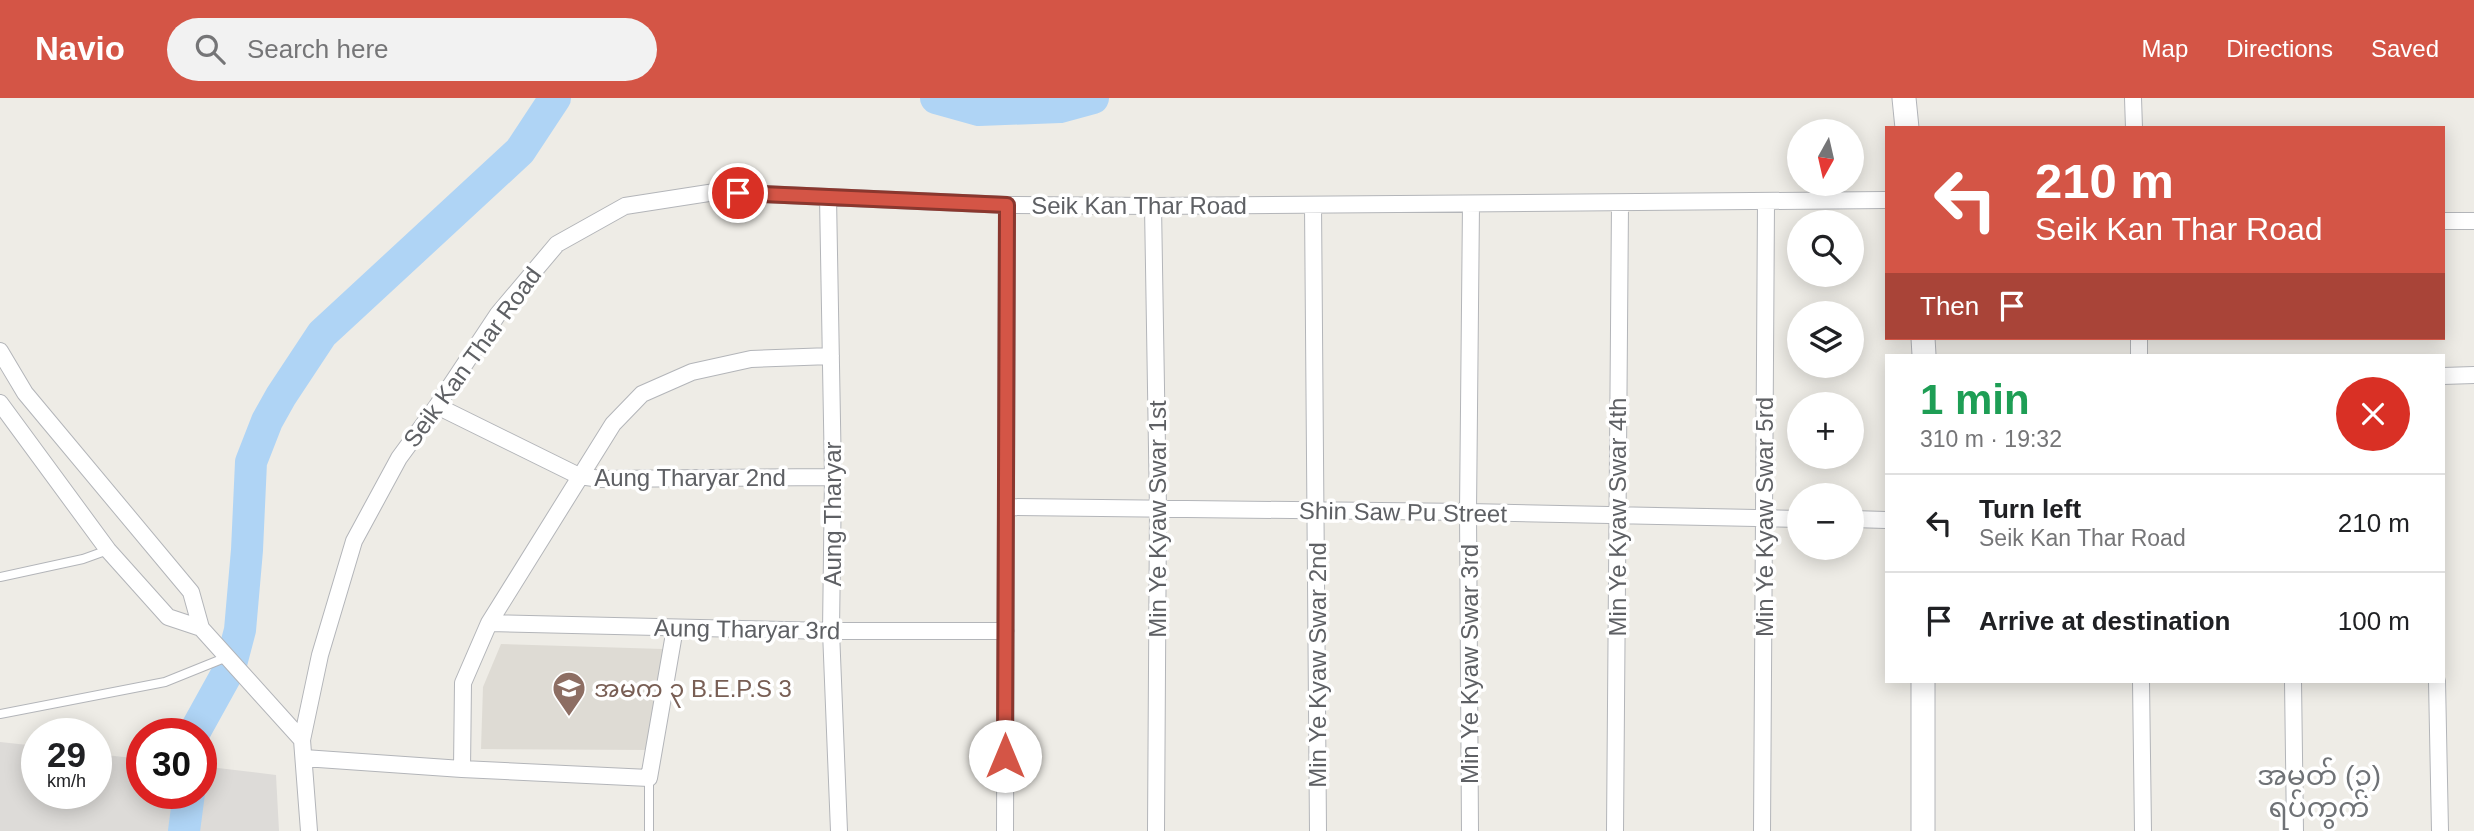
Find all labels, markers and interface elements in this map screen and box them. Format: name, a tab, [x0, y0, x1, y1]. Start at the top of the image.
search box	[167, 18, 657, 81]
text: Navio	[35, 30, 125, 67]
icon: search	[191, 30, 229, 68]
text: Search here	[247, 34, 389, 64]
text: Map	[2142, 35, 2188, 62]
text: Directions	[2226, 35, 2333, 62]
text: Saved	[2371, 35, 2439, 62]
north arrow	[1787, 119, 1864, 196]
map controls	[1787, 119, 1864, 560]
icon: left	[1920, 154, 2011, 245]
text: 210 m	[2035, 154, 2174, 208]
pin	[708, 163, 768, 223]
icon: arrive	[719, 174, 757, 212]
street label: Seik Kan Thar Road	[1031, 192, 1247, 219]
button: search	[1787, 210, 1864, 287]
text: Seik Kan Thar Road	[2035, 211, 2323, 247]
street label: Seik Kan Thar Road	[398, 262, 546, 452]
icon: arrive	[1993, 287, 2031, 325]
text: Then	[1920, 291, 1979, 321]
button: layers	[1787, 301, 1864, 378]
text: 1 min	[1920, 376, 2030, 423]
button: close	[2336, 377, 2410, 451]
button: +	[1787, 392, 1864, 469]
street label: Min Ye Kyaw Swar 5rd	[1751, 397, 1778, 637]
street label: Min Ye Kyaw Swar 4th	[1604, 398, 1631, 636]
street label: Min Ye Kyaw Swar 1st	[1144, 400, 1171, 638]
text: 310 m · 19:32	[1920, 426, 2062, 452]
street label: Aung Tharyar	[819, 442, 846, 586]
street label: Aung Tharyar 2nd	[594, 464, 786, 491]
button: −	[1787, 483, 1864, 560]
text: Turn left	[1979, 494, 2081, 524]
street label: Shin Saw Pu Street	[1299, 497, 1508, 527]
icon: left	[1920, 504, 1958, 542]
text: 210 m	[2338, 508, 2410, 538]
text: Seik Kan Thar Road	[1979, 525, 2186, 551]
street label: Min Ye Kyaw Swar 2nd	[1304, 542, 1331, 788]
street label: Min Ye Kyaw Swar 3rd	[1456, 544, 1483, 784]
icon: arrive	[1920, 602, 1958, 640]
text: Arrive at destination	[1979, 606, 2230, 636]
text: 100 m	[2338, 606, 2410, 636]
street label: Aung Tharyar 3rd	[654, 614, 840, 644]
school or university icon: အမက ၃ B.E.P.S 3	[550, 669, 588, 718]
place label: အမက ၃ B.E.P.S 3	[594, 675, 792, 708]
speed limit sign: 30	[126, 718, 217, 809]
position arrow	[968, 719, 1042, 793]
text: 29	[47, 735, 86, 774]
district label: အမှတ် (၃) ရပ်ကွက်	[2257, 757, 2381, 830]
text: km/h	[47, 771, 86, 791]

